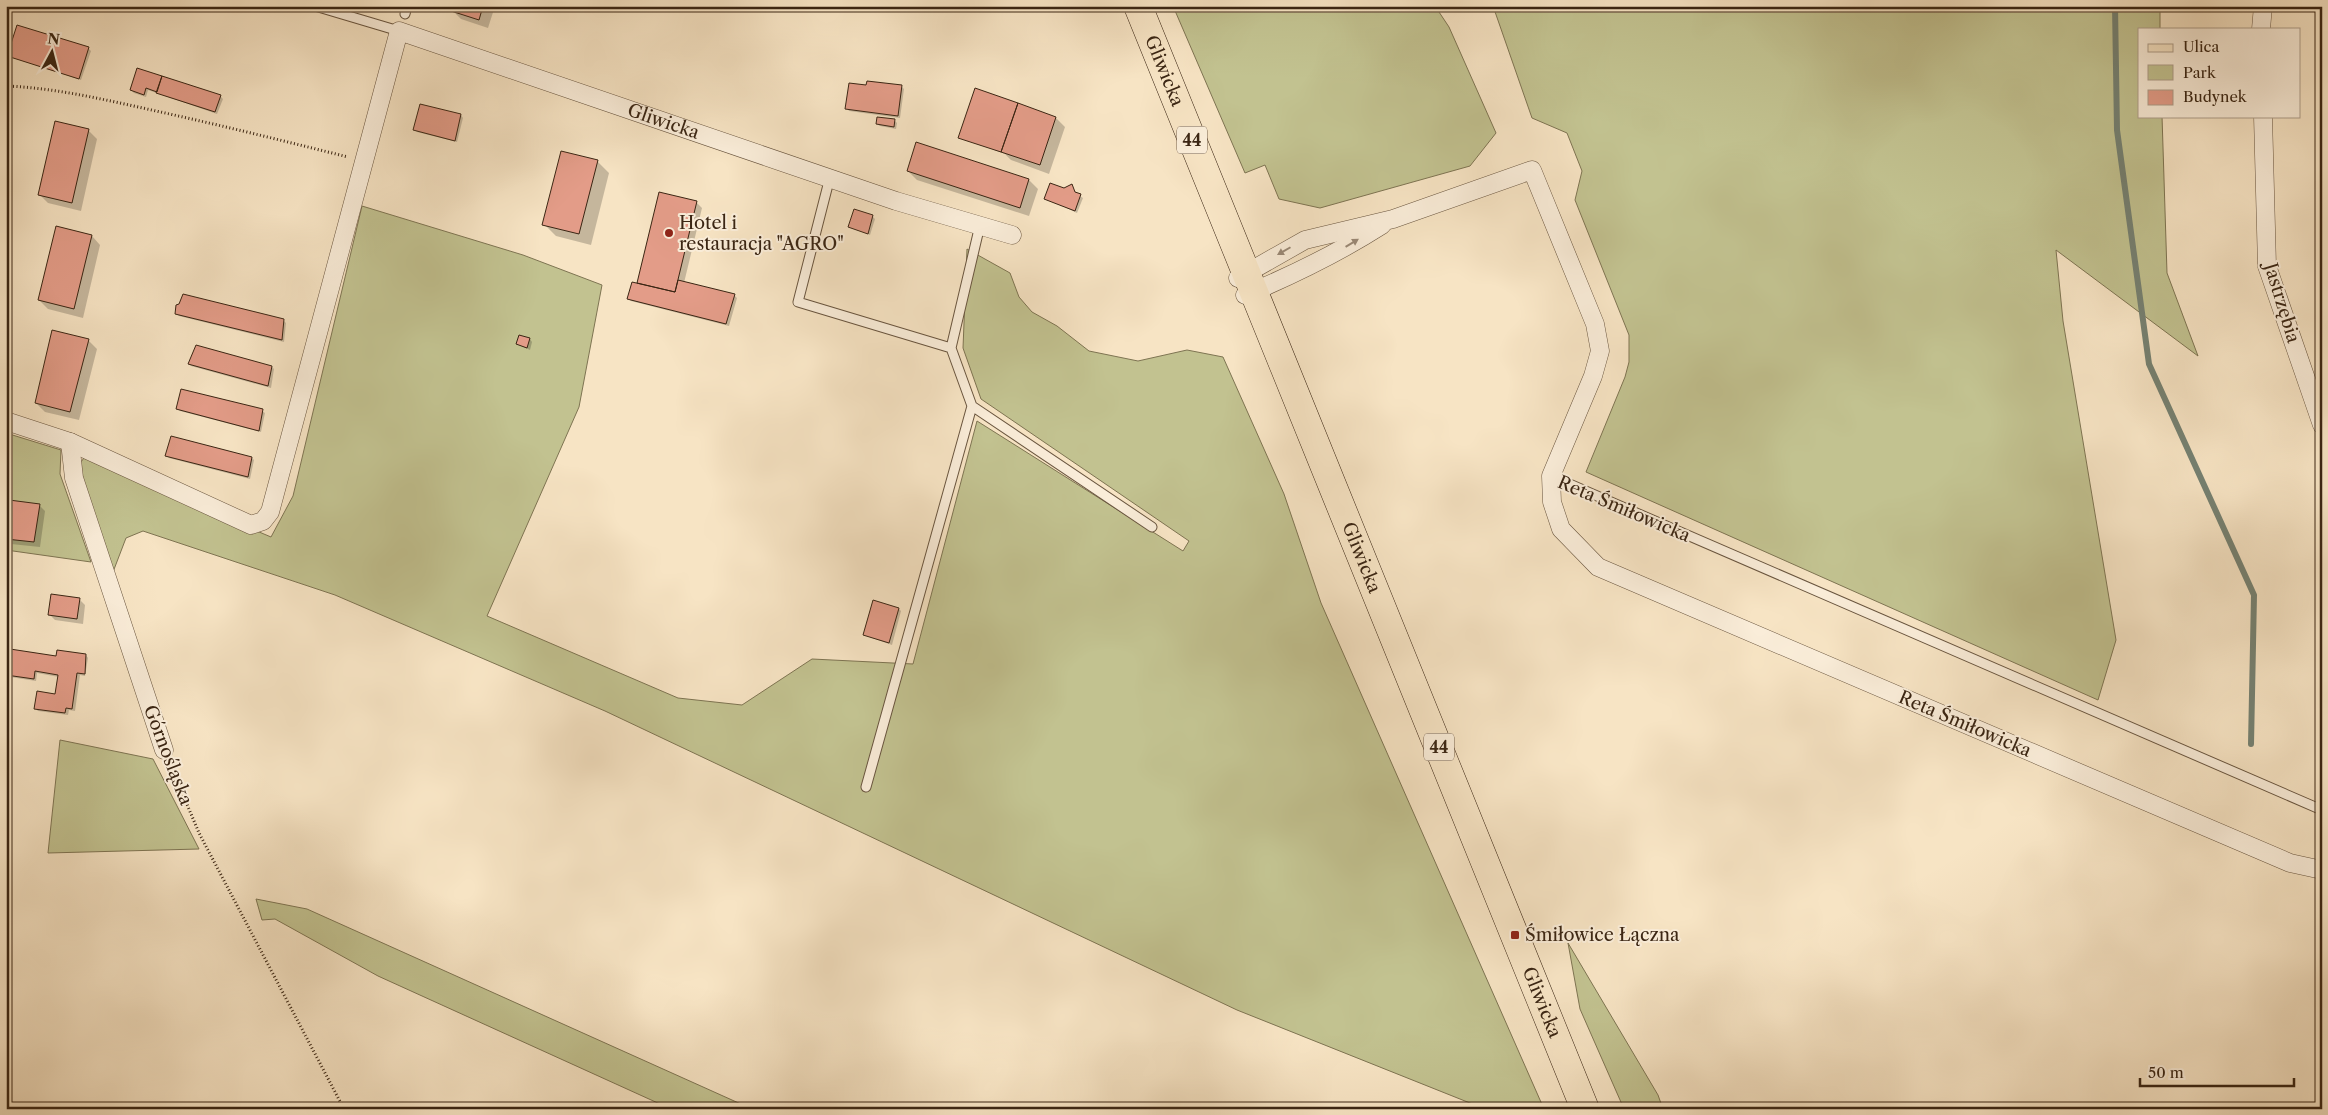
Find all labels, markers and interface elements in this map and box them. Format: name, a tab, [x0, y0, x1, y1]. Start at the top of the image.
north arrow	[28, 28, 78, 78]
legend	[2138, 28, 2300, 118]
text: N	[46, 29, 61, 49]
street label: Gliwicka	[1140, 32, 1189, 110]
text: Ulica	[2183, 37, 2219, 56]
text: Park	[2183, 63, 2217, 82]
text: Budynek	[2183, 87, 2248, 106]
street label: Gliwicka	[625, 99, 703, 144]
road number: 44	[1177, 126, 1207, 154]
place label: Hotel i restauracja "AGRO"	[679, 212, 844, 255]
marker: Hotel i restauracja "AGRO"	[663, 227, 675, 239]
one-way arrow	[1346, 239, 1359, 248]
one-way arrow	[1278, 247, 1291, 256]
street label: Jastrzębia	[2259, 257, 2305, 346]
street label: Reta Śmiłowicka	[1554, 470, 1694, 547]
street label: Gliwicka	[1337, 519, 1386, 597]
street label: Reta Śmiłowicka	[1895, 685, 2035, 762]
street label: Górnośląska	[139, 702, 197, 809]
road number: 44	[1424, 734, 1454, 760]
place label: Śmiłowice Łączna	[1525, 923, 1680, 946]
marker: Śmiłowice Łączna	[1509, 929, 1521, 941]
street label: Gliwicka	[1518, 964, 1566, 1041]
scale bar	[2140, 1055, 2294, 1087]
text: 50 m	[2148, 1063, 2184, 1082]

